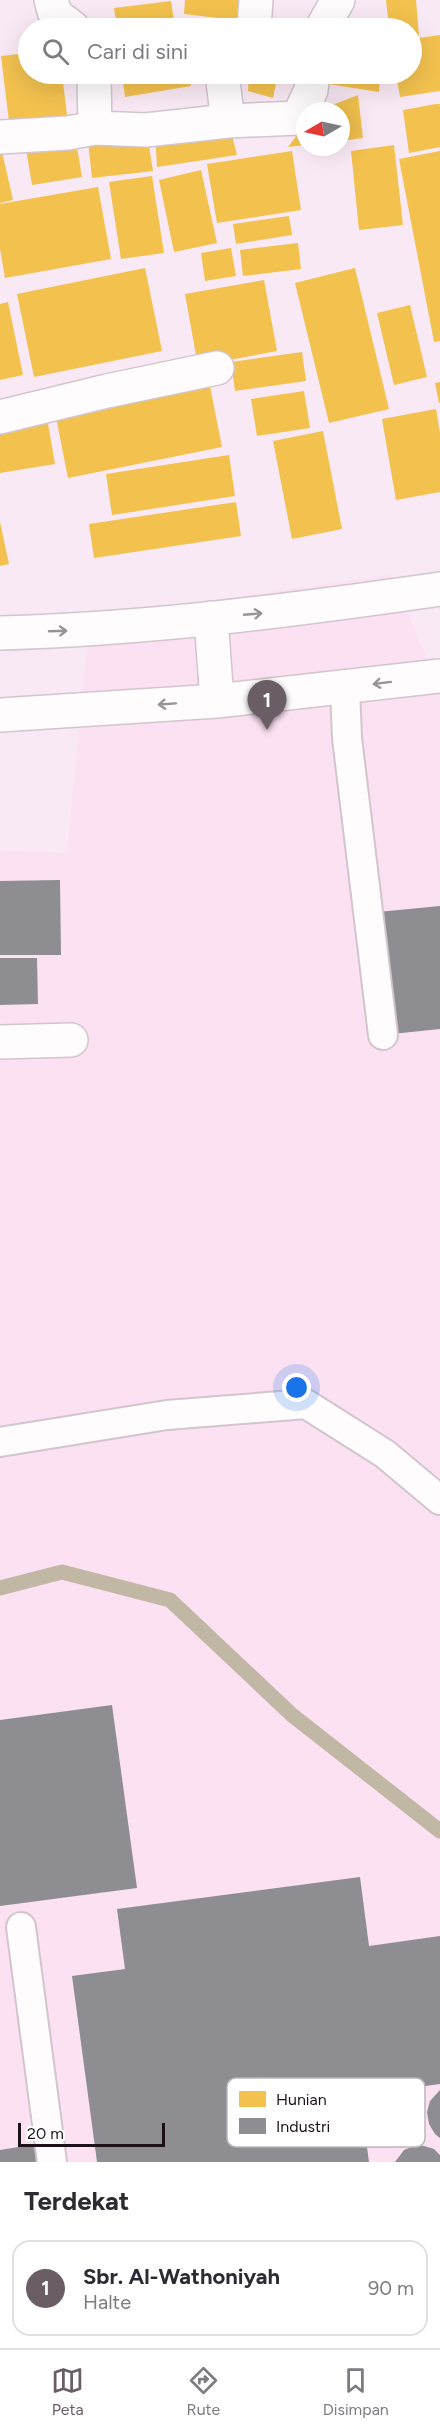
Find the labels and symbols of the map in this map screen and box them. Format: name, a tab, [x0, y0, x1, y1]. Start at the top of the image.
north arrow	[296, 102, 350, 156]
one-way arrow	[242, 608, 262, 619]
one-way arrow	[48, 626, 68, 637]
one-way arrow	[373, 678, 392, 689]
pin: 1	[248, 680, 286, 730]
one-way arrow	[158, 699, 178, 710]
your location	[282, 1373, 311, 1402]
legend	[227, 2078, 425, 2147]
text: Hunian	[276, 2090, 327, 2109]
text: Industri	[276, 2117, 330, 2136]
scale bar	[18, 2120, 165, 2148]

